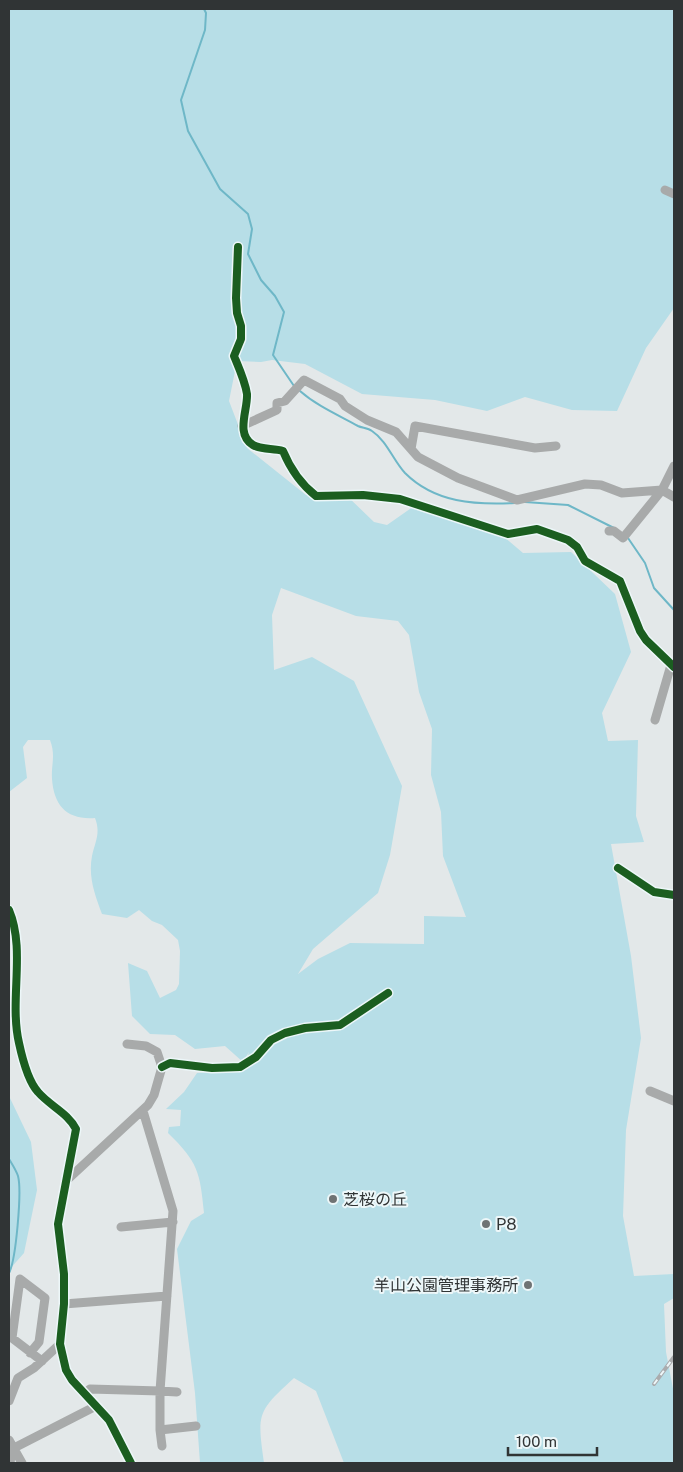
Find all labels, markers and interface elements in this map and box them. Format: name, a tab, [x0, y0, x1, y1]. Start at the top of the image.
place label: 芝桜の丘	[343, 1190, 407, 1209]
marker: 芝桜の丘	[327, 1193, 339, 1205]
place label: P8	[496, 1215, 517, 1234]
marker: P8	[480, 1218, 492, 1230]
place label: 羊山公園管理事務所	[374, 1276, 518, 1295]
marker: 羊山公園管理事務所	[522, 1279, 534, 1291]
scale bar	[508, 1424, 597, 1456]
text: 100 m	[516, 1433, 557, 1450]

